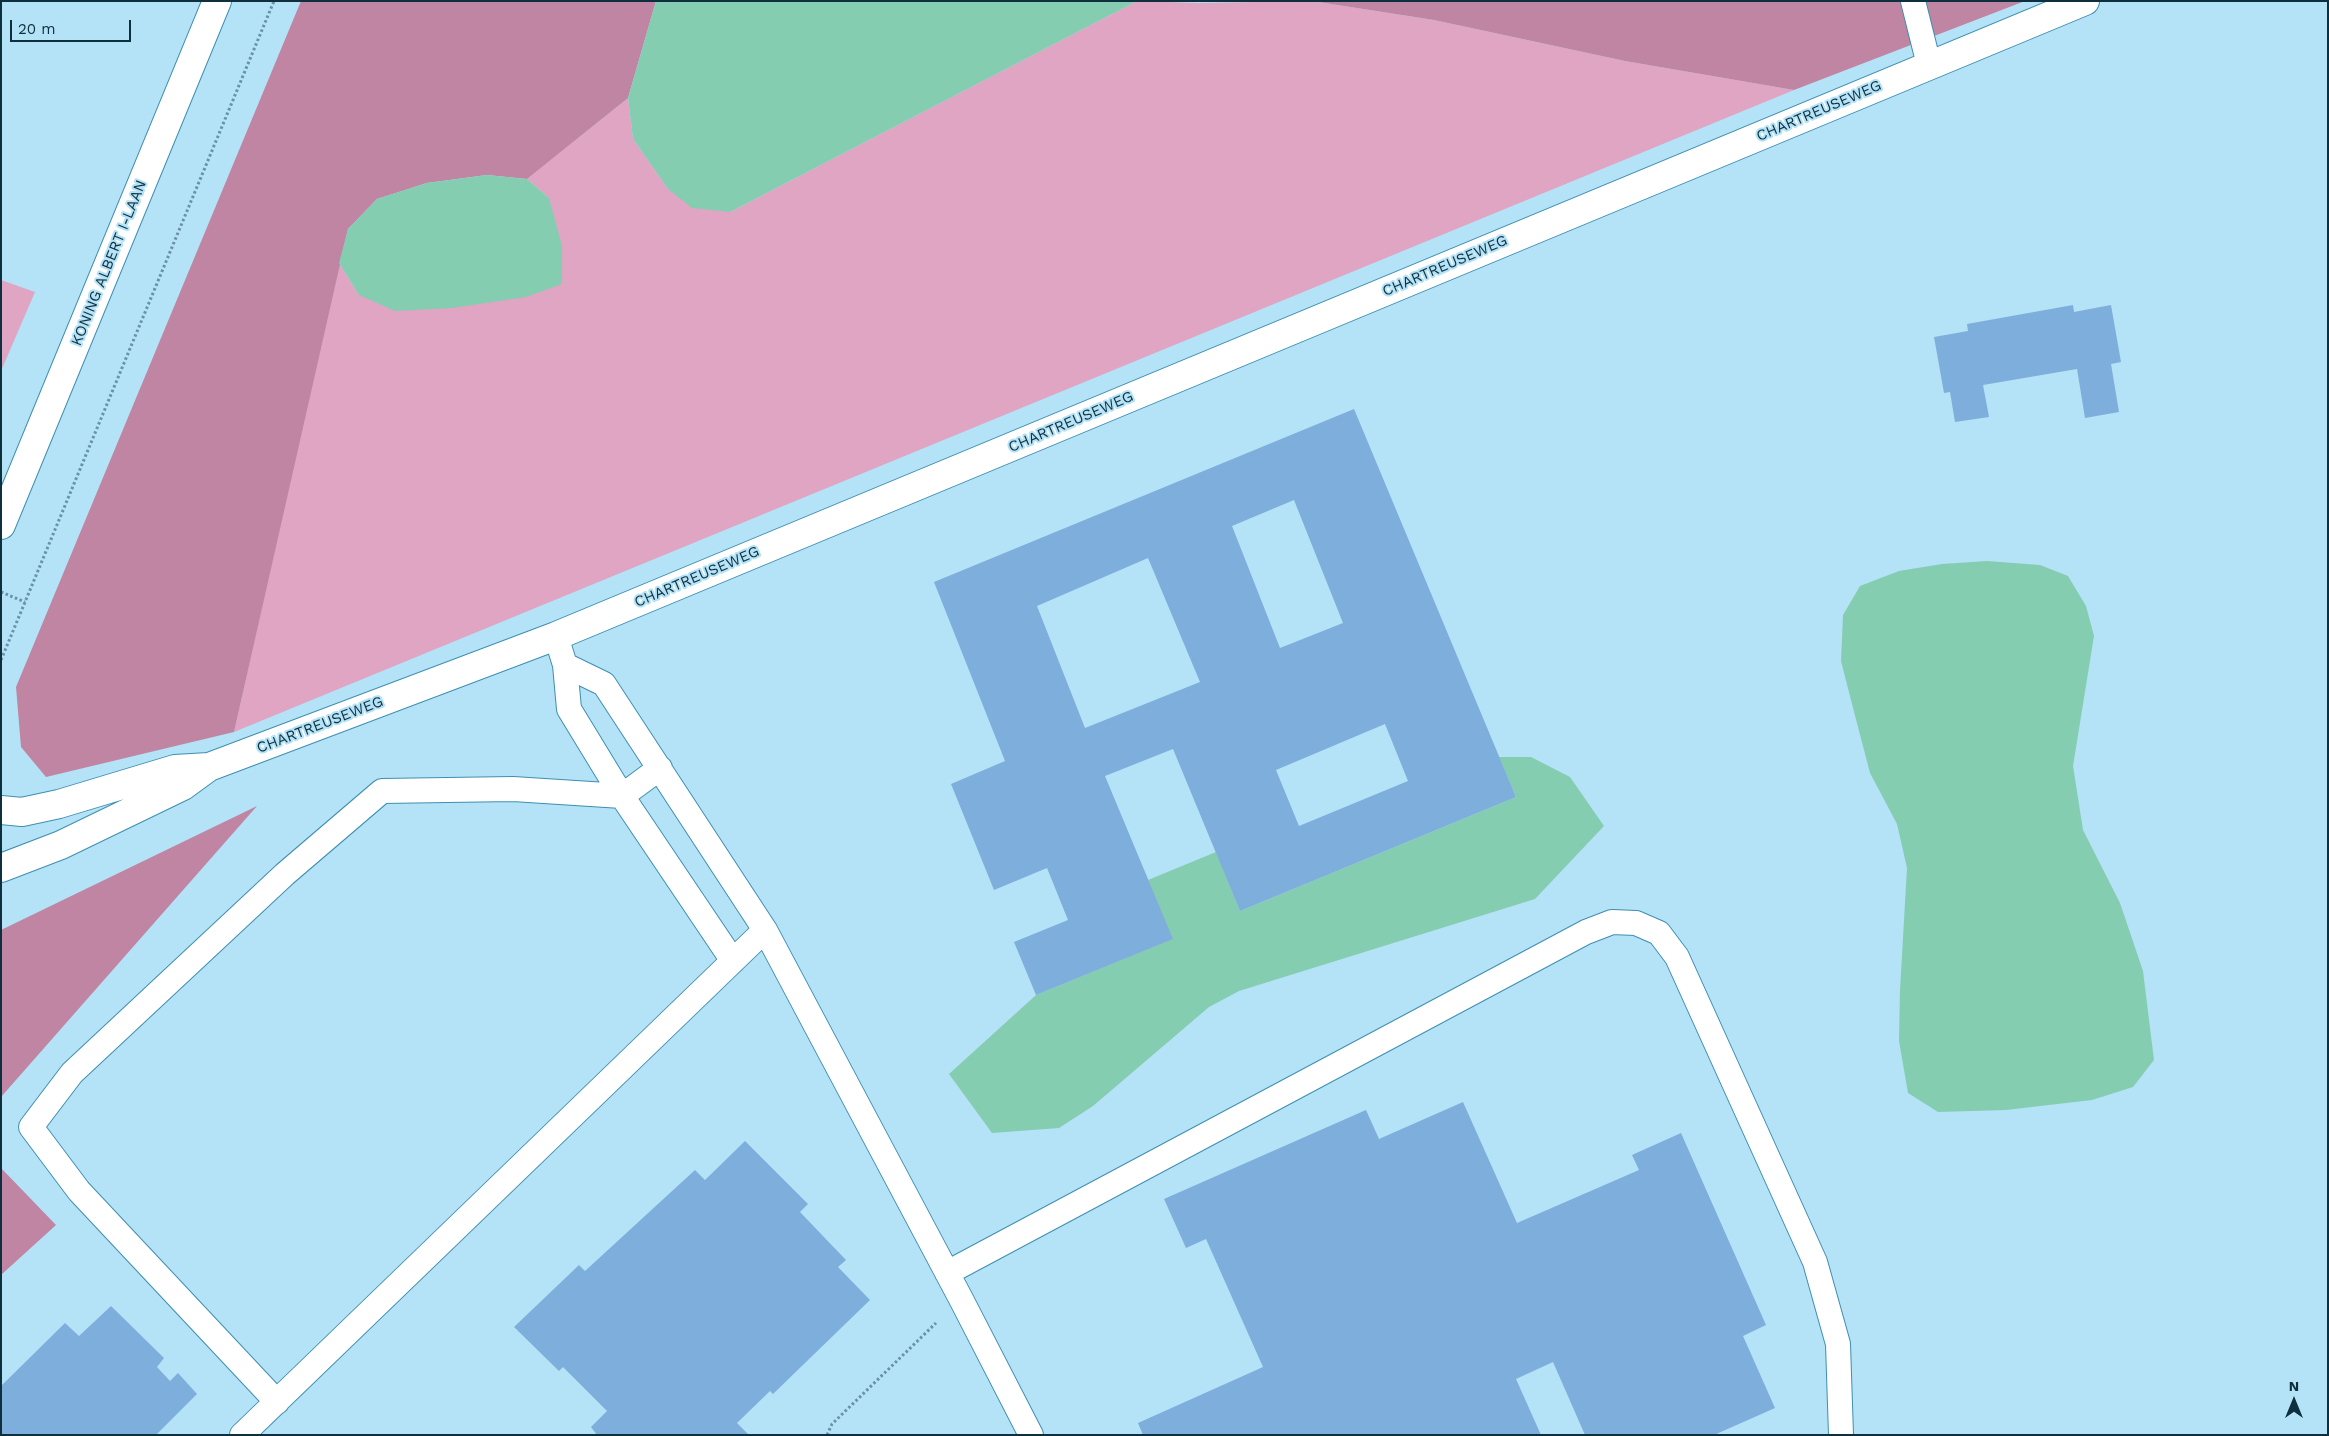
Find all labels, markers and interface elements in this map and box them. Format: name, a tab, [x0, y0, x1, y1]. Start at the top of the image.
scale bar	[12, 10, 134, 42]
text: 20 m	[18, 20, 56, 38]
street label: CHARTREUSEWEG	[1754, 77, 1884, 145]
street label: KONING ALBERT I-LAAN	[68, 178, 150, 348]
street label: CHARTREUSEWEG	[1380, 232, 1510, 300]
street label: CHARTREUSEWEG	[1006, 388, 1136, 456]
street label: CHARTREUSEWEG	[632, 543, 762, 611]
street label: CHARTREUSEWEG	[254, 693, 386, 757]
north arrow	[2269, 1376, 2319, 1426]
text: N	[2289, 1378, 2299, 1394]

